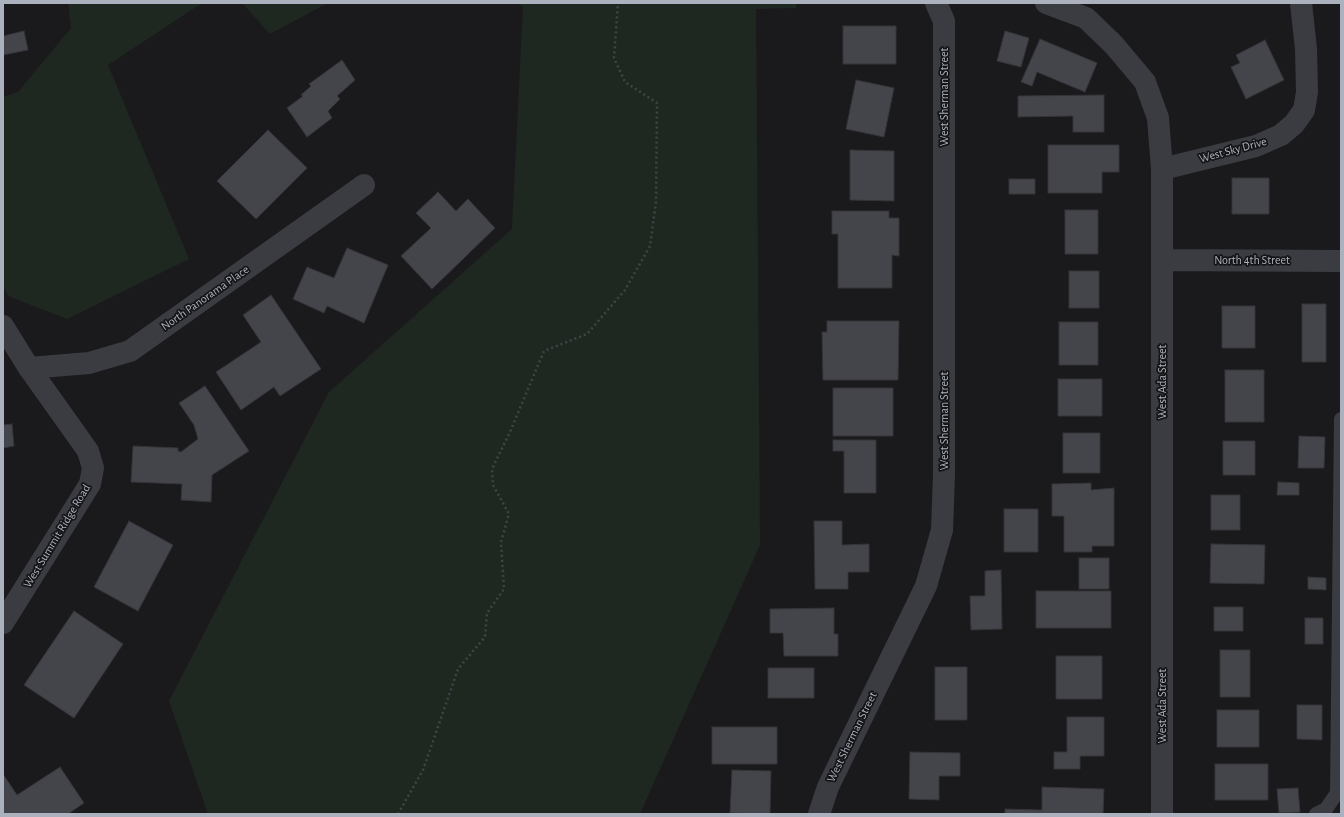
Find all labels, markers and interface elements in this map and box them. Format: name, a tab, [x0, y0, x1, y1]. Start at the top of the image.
street label: West Sherman Street	[937, 48, 951, 146]
street label: West Sky Drive	[1198, 134, 1268, 166]
street label: North 4th Street	[1214, 253, 1290, 267]
street label: North Panorama Place	[158, 262, 252, 334]
street label: West Ada Street	[1155, 345, 1169, 419]
street label: West Sherman Street	[937, 372, 951, 470]
street label: West Summit Ridge Road	[20, 482, 94, 590]
street label: West Ada Street	[1155, 669, 1169, 743]
street label: West Sherman Street	[824, 690, 880, 784]

